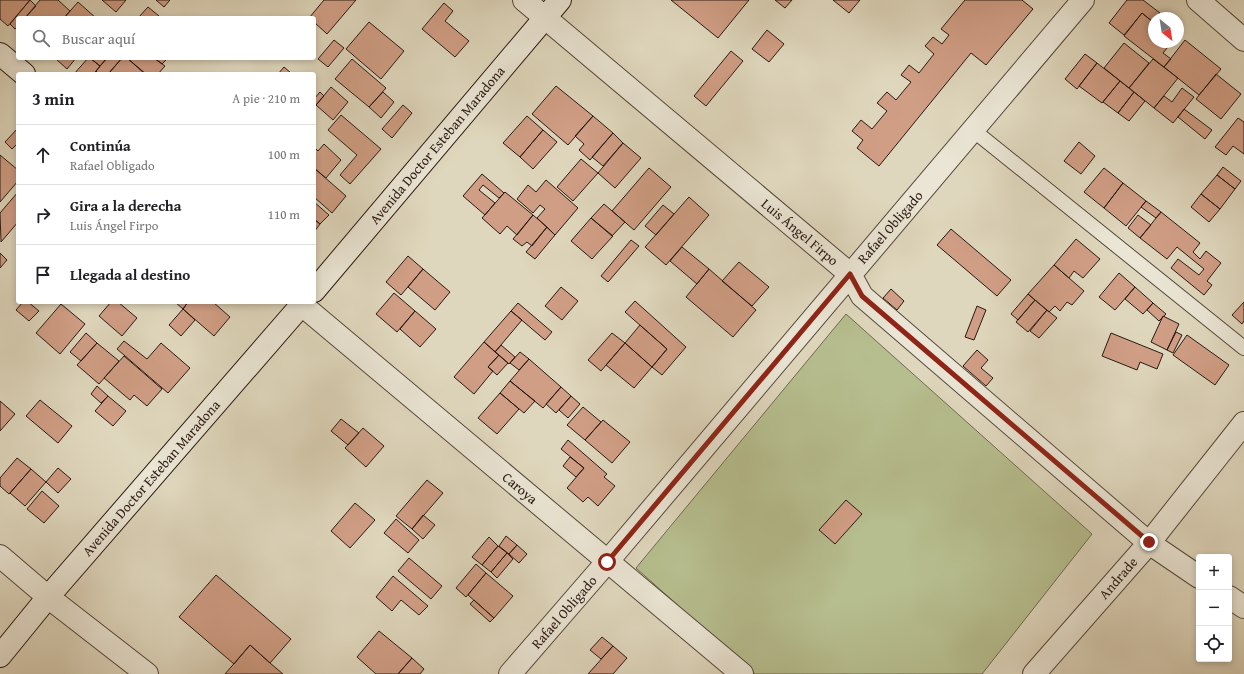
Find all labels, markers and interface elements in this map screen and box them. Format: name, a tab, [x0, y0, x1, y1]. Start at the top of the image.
north arrow	[1148, 12, 1184, 48]
search box	[16, 16, 316, 60]
icon: search	[30, 27, 52, 49]
text: Buscar aquí	[62, 28, 135, 49]
street label: Avenida Doctor Esteban Maradona	[365, 61, 510, 228]
text: 3 min	[32, 86, 74, 111]
text: A pie · 210 m	[232, 89, 300, 108]
text: Continúa	[70, 135, 131, 156]
icon: ahead	[32, 144, 54, 166]
text: 100 m	[268, 145, 300, 164]
text: Rafael Obligado	[70, 156, 155, 175]
street label: Rafael Obligado	[853, 186, 927, 268]
street label: Luis Ángel Firpo	[757, 194, 843, 270]
text: Gira a la derecha	[70, 195, 181, 216]
icon: right	[32, 204, 54, 226]
text: 110 m	[268, 205, 300, 224]
text: Luis Ángel Firpo	[70, 216, 158, 235]
icon: arrive	[32, 264, 54, 286]
text: Llegada al destino	[70, 264, 190, 285]
street label: Avenida Doctor Esteban Maradona	[77, 395, 225, 560]
street label: Caroya	[498, 467, 542, 509]
route end	[1140, 533, 1158, 551]
street label: Andrade	[1094, 552, 1142, 603]
route start	[598, 553, 616, 571]
map controls	[1196, 554, 1232, 662]
button: +	[1196, 554, 1232, 590]
street label: Rafael Obligado	[527, 571, 601, 653]
button: −	[1196, 590, 1232, 626]
button: locate	[1196, 626, 1232, 662]

